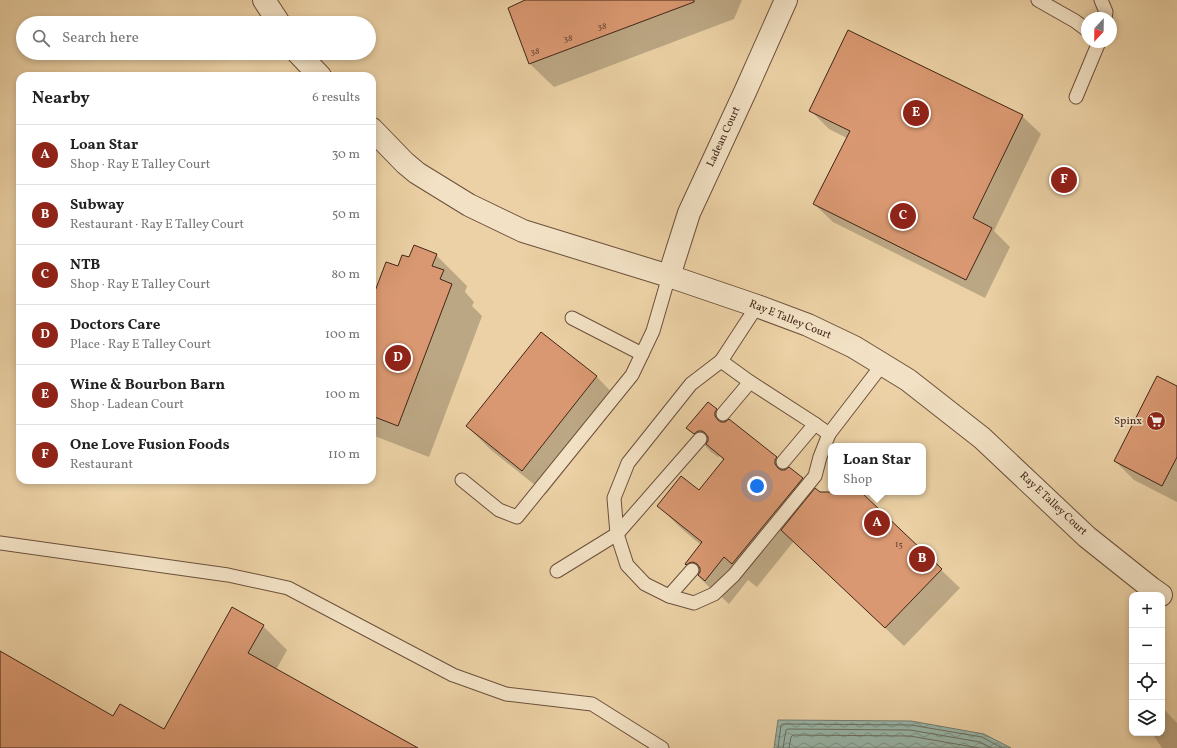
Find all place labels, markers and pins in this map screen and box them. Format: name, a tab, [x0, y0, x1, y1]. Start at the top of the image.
pin: E	[903, 98, 929, 128]
pin: F	[1051, 165, 1077, 195]
pin: C	[890, 201, 916, 231]
pin: D	[385, 343, 411, 373]
supermarket icon: Spinx	[1145, 410, 1167, 432]
place label: Spinx	[1114, 414, 1142, 429]
pin: A	[864, 508, 890, 538]
pin: B	[909, 544, 935, 574]

